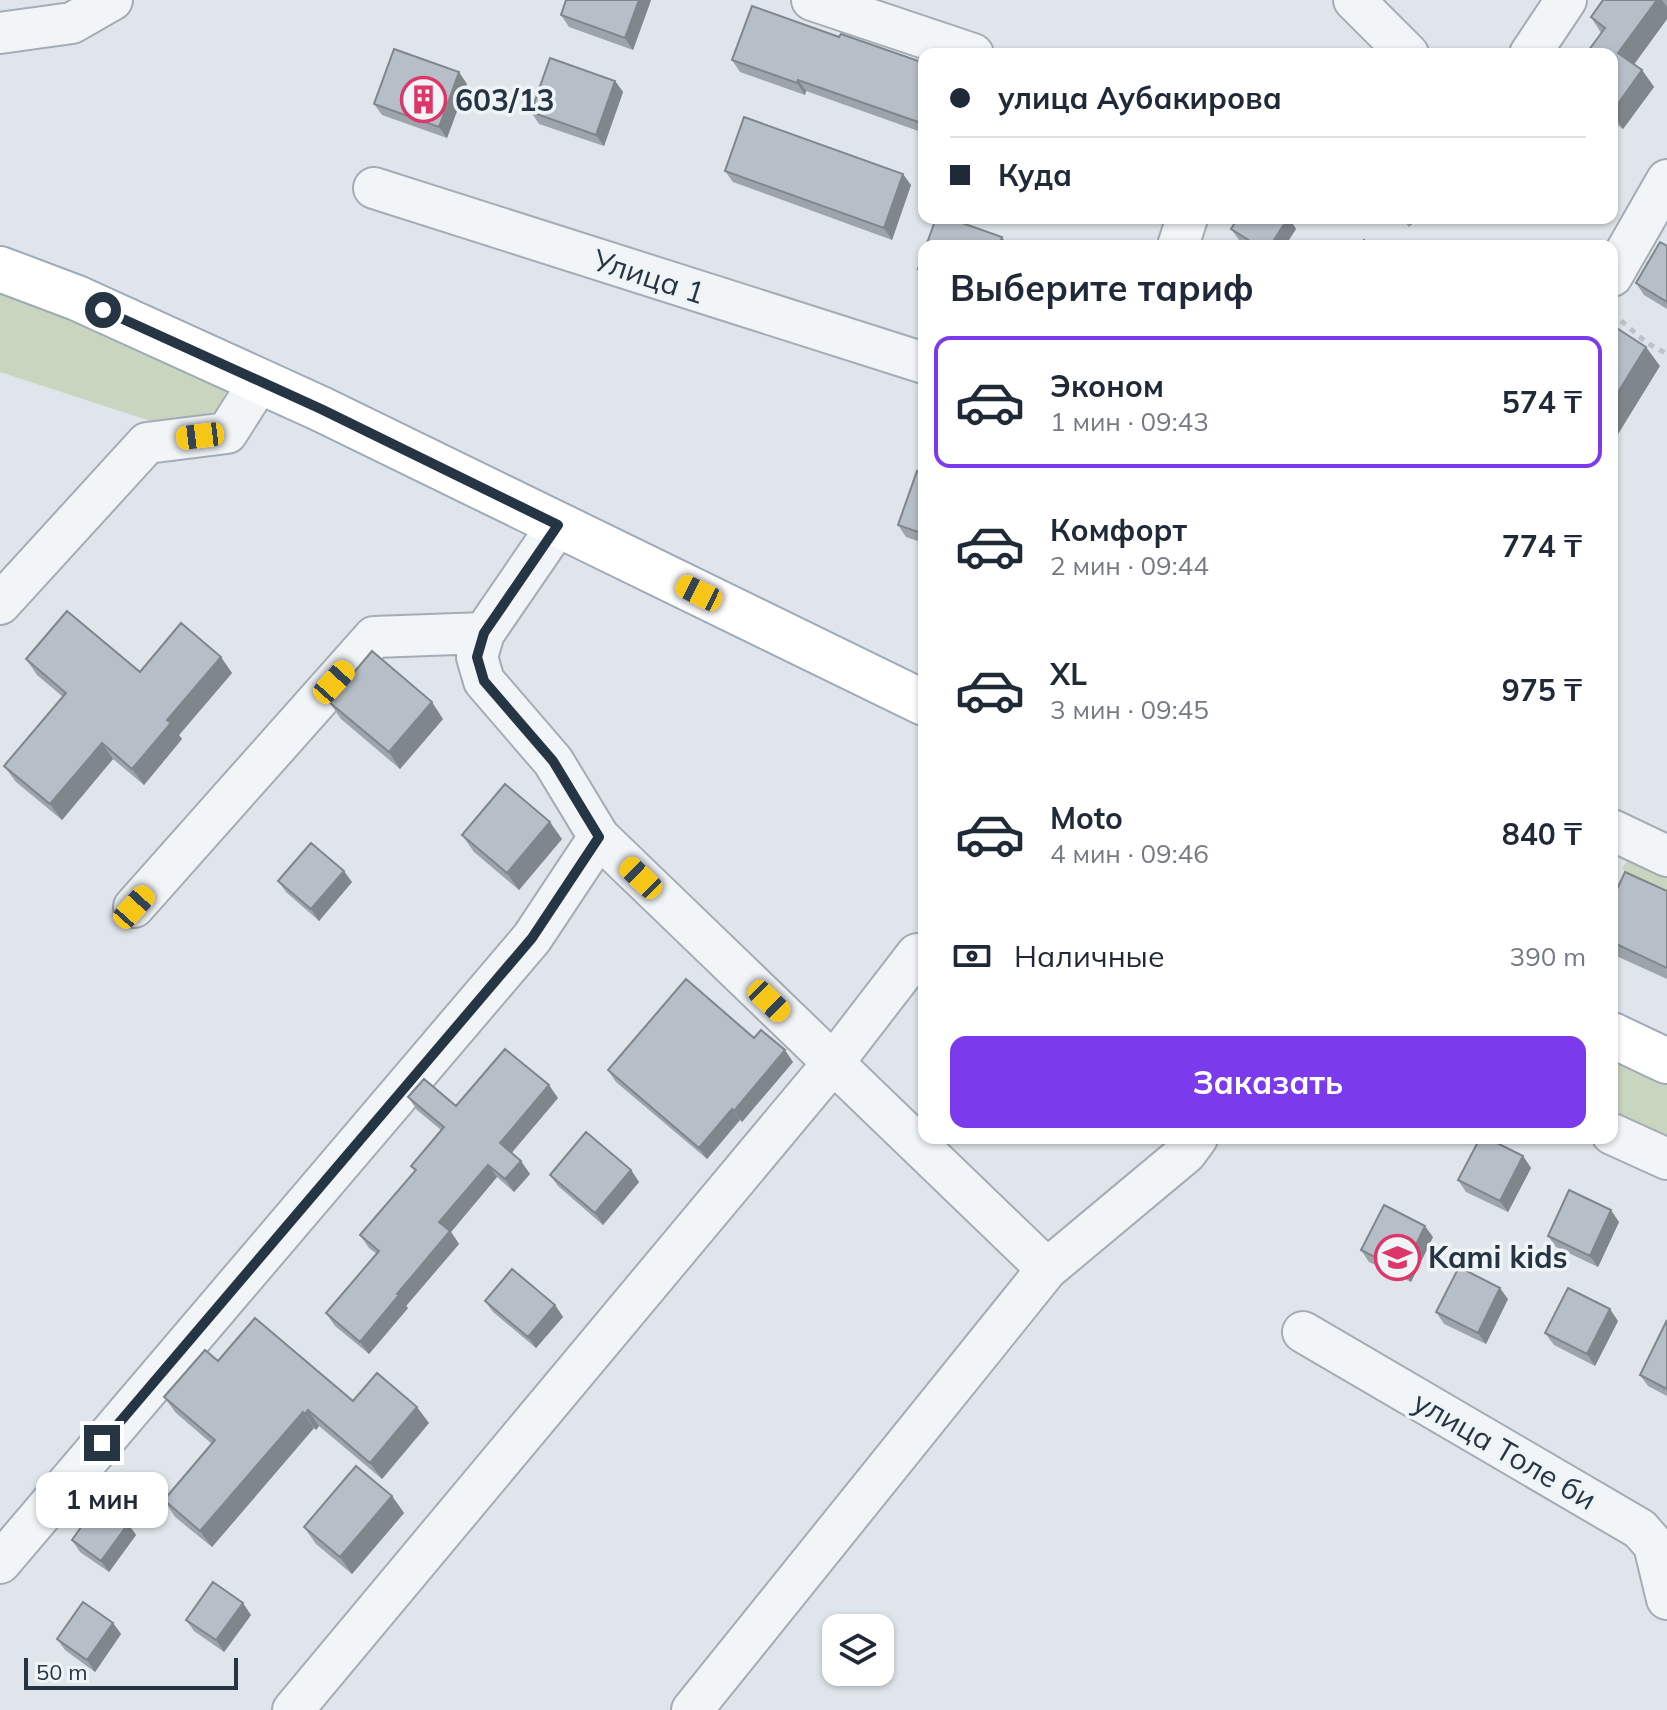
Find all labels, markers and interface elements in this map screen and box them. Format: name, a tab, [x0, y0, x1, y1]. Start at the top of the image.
building icon: 603/13	[400, 76, 448, 124]
text: улица Аубакирова	[998, 79, 1282, 117]
place label: 603/13	[455, 81, 554, 119]
text: Куда	[998, 156, 1072, 194]
street label: Улица 1	[587, 240, 710, 312]
text: Выберите тариф	[950, 265, 1254, 310]
route start	[85, 292, 121, 328]
icon: car	[954, 366, 1026, 438]
text: Эконом	[1050, 367, 1164, 405]
text: 574 ₸	[1502, 383, 1582, 421]
text: 1 мин · 09:43	[1050, 405, 1209, 438]
car	[175, 421, 225, 451]
icon: car	[954, 510, 1026, 582]
text: Комфорт	[1050, 511, 1187, 549]
text: 774 ₸	[1502, 527, 1582, 565]
text: 2 мин · 09:44	[1050, 549, 1209, 582]
car	[672, 572, 726, 614]
icon: car	[954, 654, 1026, 726]
text: XL	[1050, 655, 1087, 693]
car	[309, 656, 359, 708]
text: 975 ₸	[1502, 671, 1582, 709]
text: 3 мин · 09:45	[1050, 693, 1209, 726]
icon: car	[954, 798, 1026, 870]
text: Moto	[1050, 799, 1123, 837]
text: 840 ₸	[1502, 815, 1582, 853]
text: 4 мин · 09:46	[1050, 837, 1209, 870]
car	[615, 853, 667, 903]
car	[109, 881, 159, 933]
icon: cash	[950, 934, 994, 978]
text: Наличные	[1014, 937, 1165, 975]
text: 390 m	[1510, 940, 1586, 973]
car	[743, 976, 795, 1026]
button: Заказать	[950, 1036, 1586, 1128]
school or university icon: Kami kids	[1373, 1233, 1421, 1281]
place label: Kami kids	[1428, 1238, 1568, 1276]
street label: улица Толе би	[1406, 1382, 1604, 1518]
route end	[84, 1425, 120, 1461]
callout: 1 мин	[36, 1471, 168, 1527]
text: 1 мин	[66, 1483, 138, 1516]
map controls	[822, 1614, 894, 1686]
button: layers	[822, 1614, 894, 1686]
scale bar	[24, 1654, 238, 1690]
text: 50 m	[36, 1658, 87, 1686]

